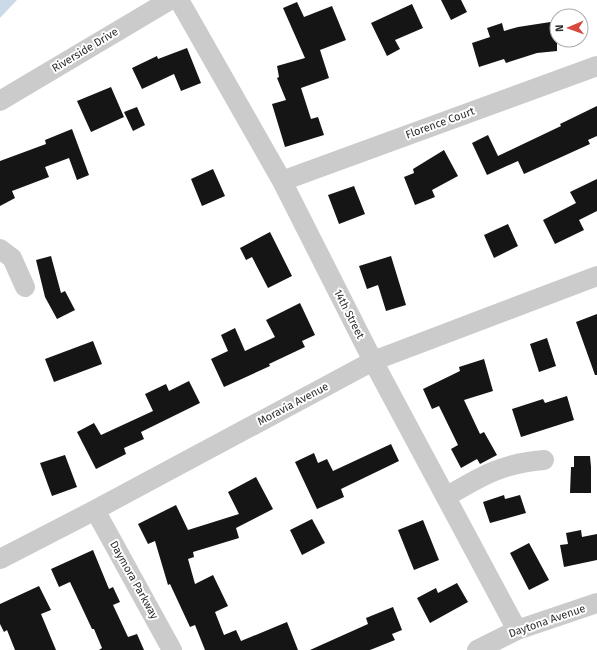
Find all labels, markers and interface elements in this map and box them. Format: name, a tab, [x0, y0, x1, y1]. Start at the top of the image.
north arrow	[549, 8, 589, 48]
text: N	[553, 24, 566, 32]
street label: Riverside Drive	[50, 25, 120, 75]
street label: Florence Court	[404, 105, 476, 141]
street label: 14th Street	[331, 287, 367, 341]
street label: Moravia Avenue	[255, 380, 331, 428]
street label: Daymora Parkway	[107, 539, 161, 622]
street label: Daytona Avenue	[507, 602, 587, 640]

